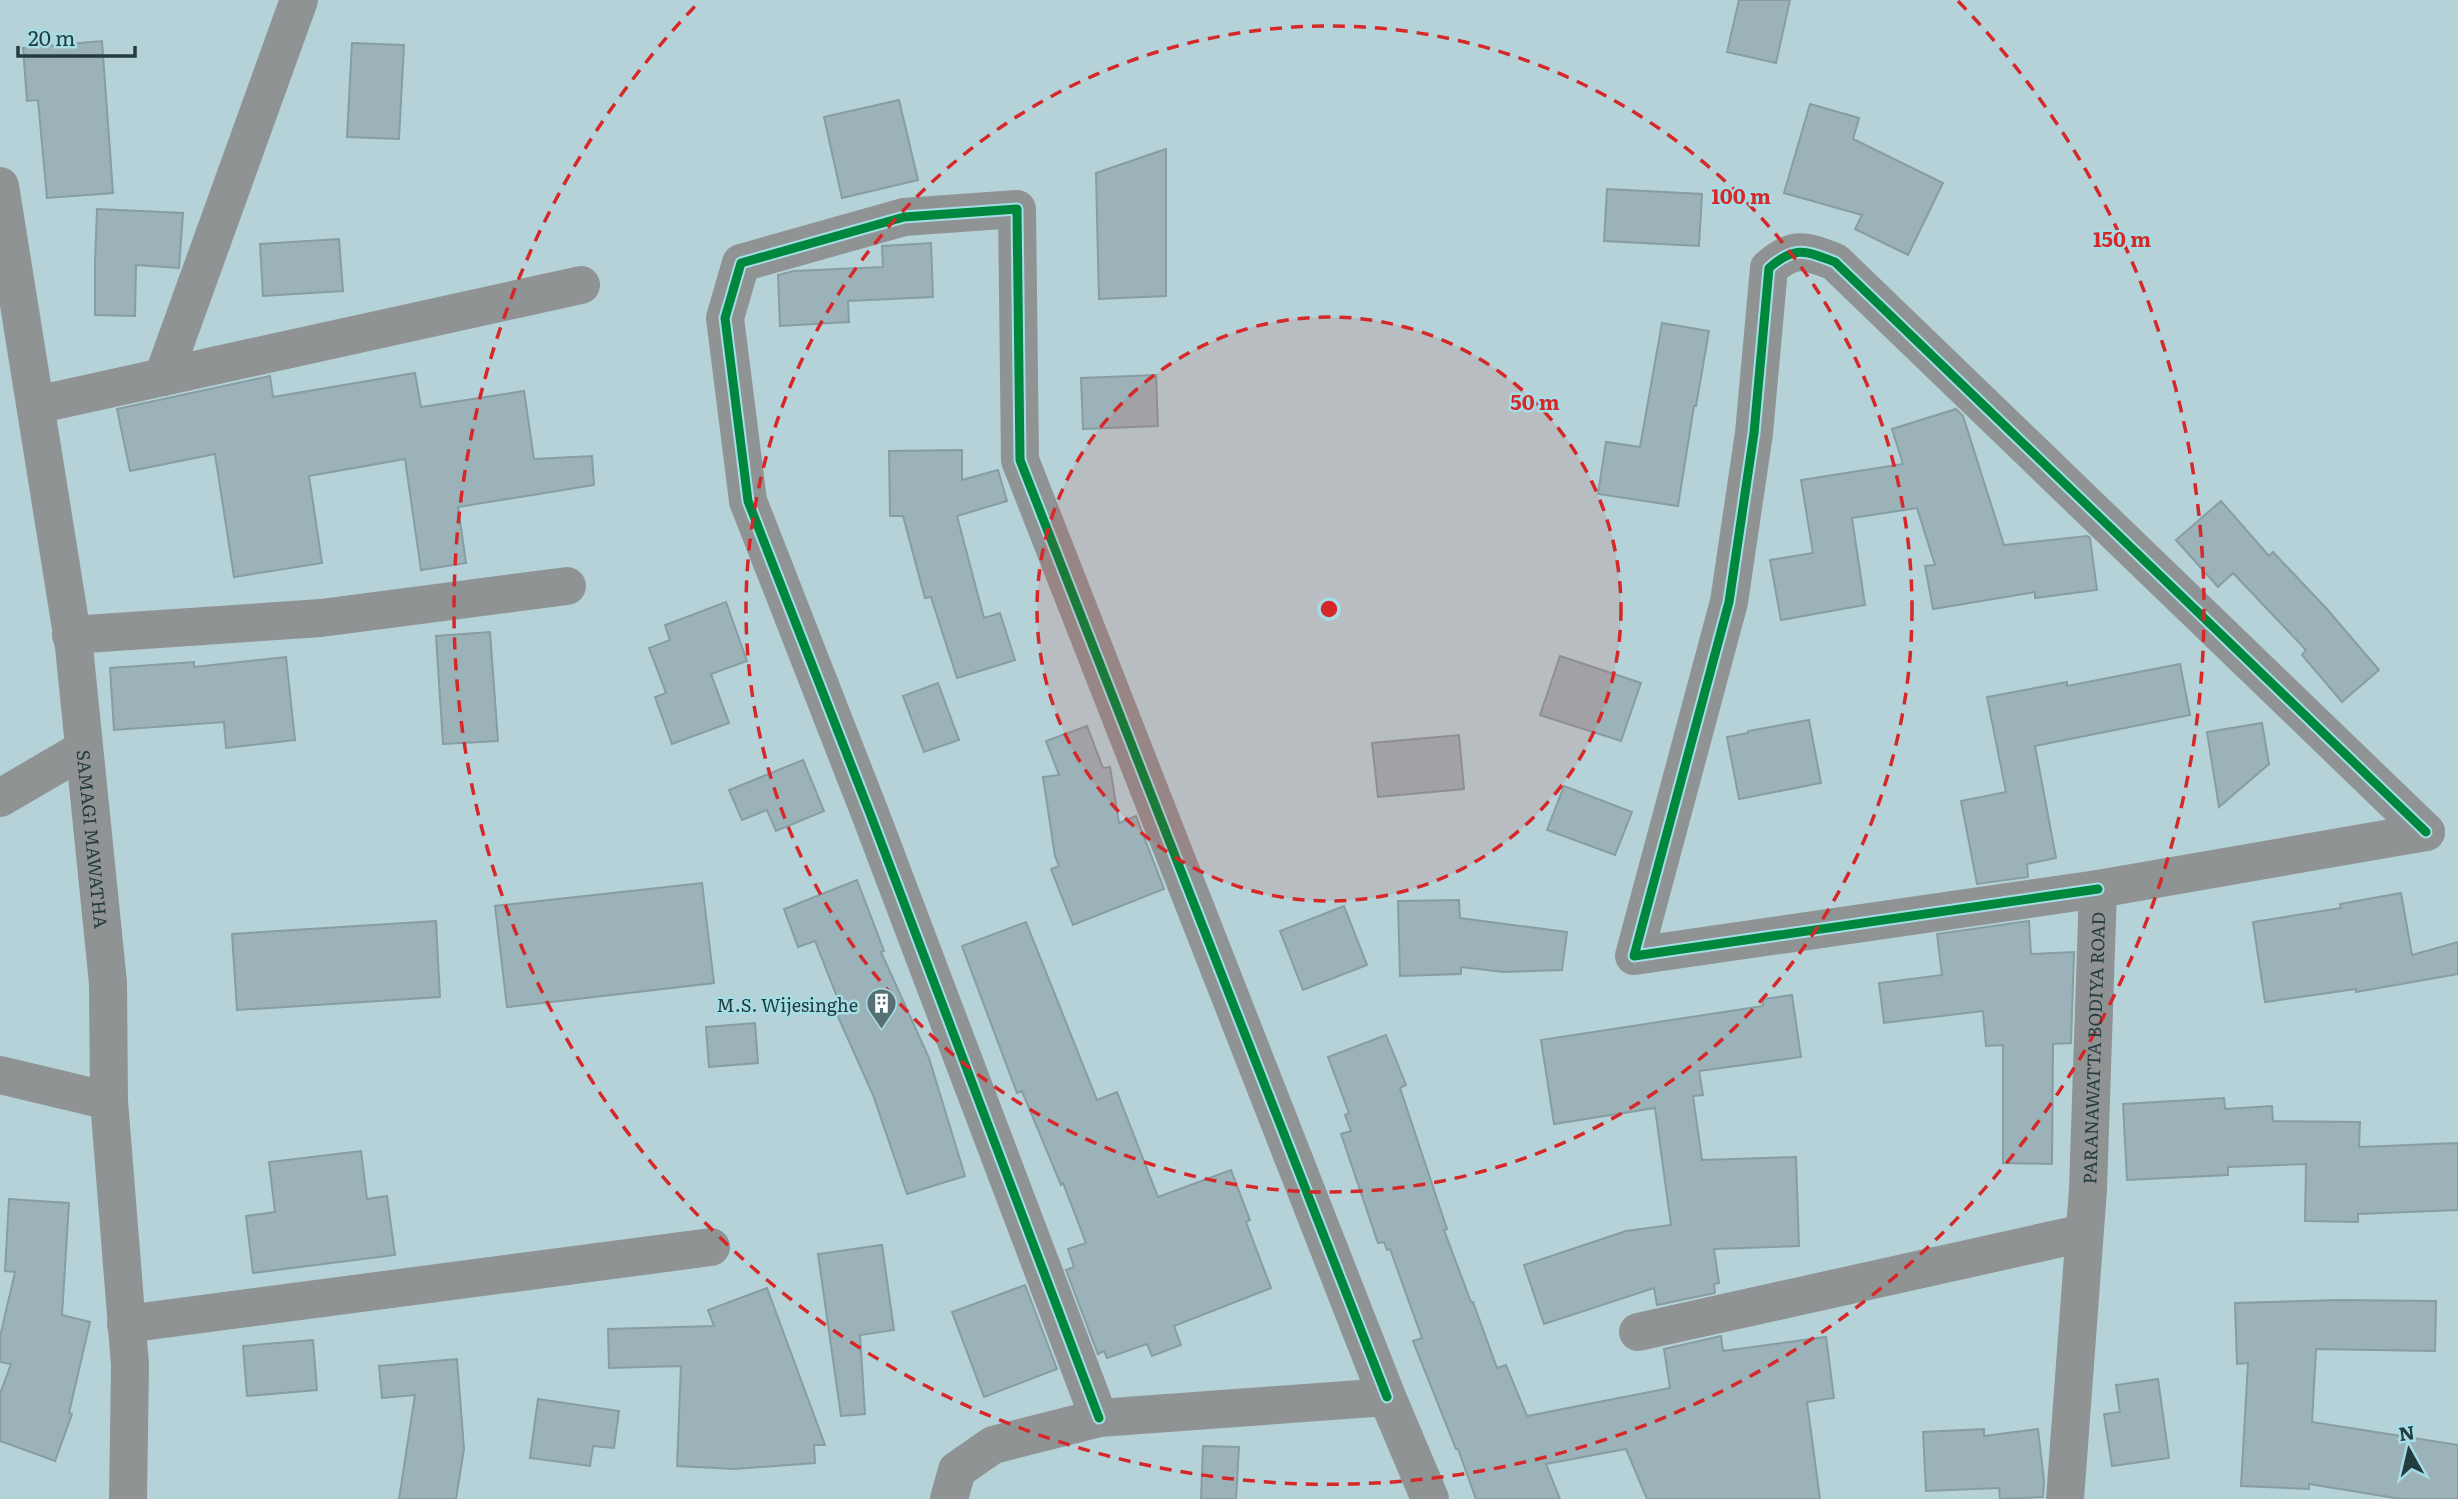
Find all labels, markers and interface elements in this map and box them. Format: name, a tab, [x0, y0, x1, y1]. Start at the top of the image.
scale bar	[18, 14, 135, 58]
text: 20 m	[28, 21, 75, 52]
text: 100 m	[1711, 179, 1771, 210]
text: 150 m	[2093, 222, 2151, 253]
text: 50 m	[1510, 385, 1560, 416]
centre of rings	[1317, 597, 1341, 621]
street label: SAMAGI MAWATHA	[71, 748, 116, 930]
street label: PARANAWATTA BODIYA ROAD	[2075, 911, 2111, 1185]
building icon: M.S. Wijesinghe	[864, 987, 898, 1031]
place label: M.S. Wijesinghe	[717, 991, 858, 1018]
north arrow	[2374, 1415, 2444, 1485]
text: N	[2397, 1417, 2416, 1447]

